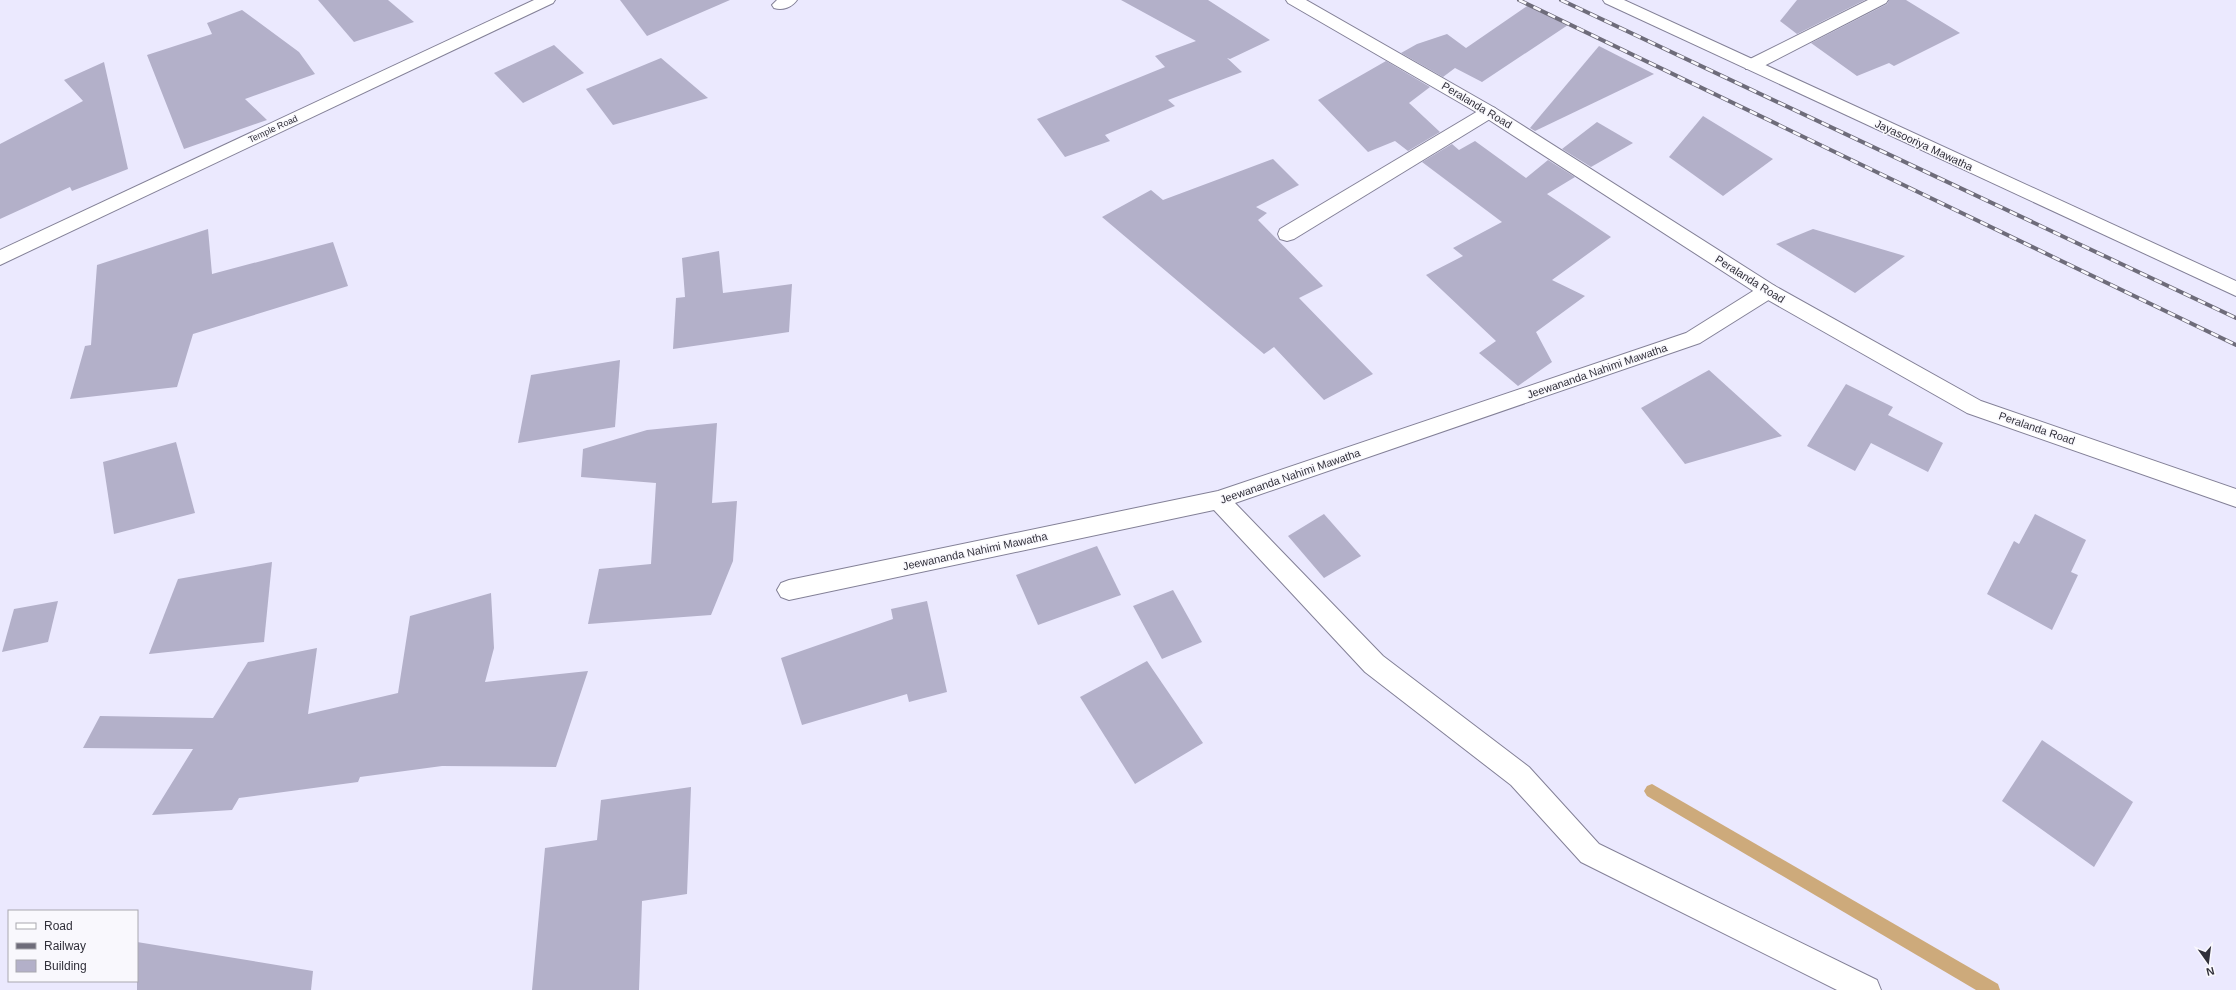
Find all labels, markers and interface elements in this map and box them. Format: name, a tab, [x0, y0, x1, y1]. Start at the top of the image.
street label: Peralanda Road	[1440, 79, 1514, 131]
street label: Temple Road	[247, 113, 299, 145]
street label: Jayasooriya Mawatha	[1873, 117, 1976, 173]
street label: Peralanda Road	[1713, 253, 1787, 305]
street label: Jeewananda Nahimi Mawatha	[1525, 341, 1669, 401]
street label: Peralanda Road	[1997, 409, 2077, 447]
street label: Jeewananda Nahimi Mawatha	[1218, 446, 1362, 506]
street label: Jeewananda Nahimi Mawatha	[902, 530, 1049, 572]
legend	[8, 910, 138, 982]
text: Road	[44, 919, 73, 933]
text: Railway	[44, 939, 86, 953]
north arrow	[2188, 942, 2228, 982]
text: Building	[44, 959, 87, 973]
text: N	[2205, 965, 2216, 978]

